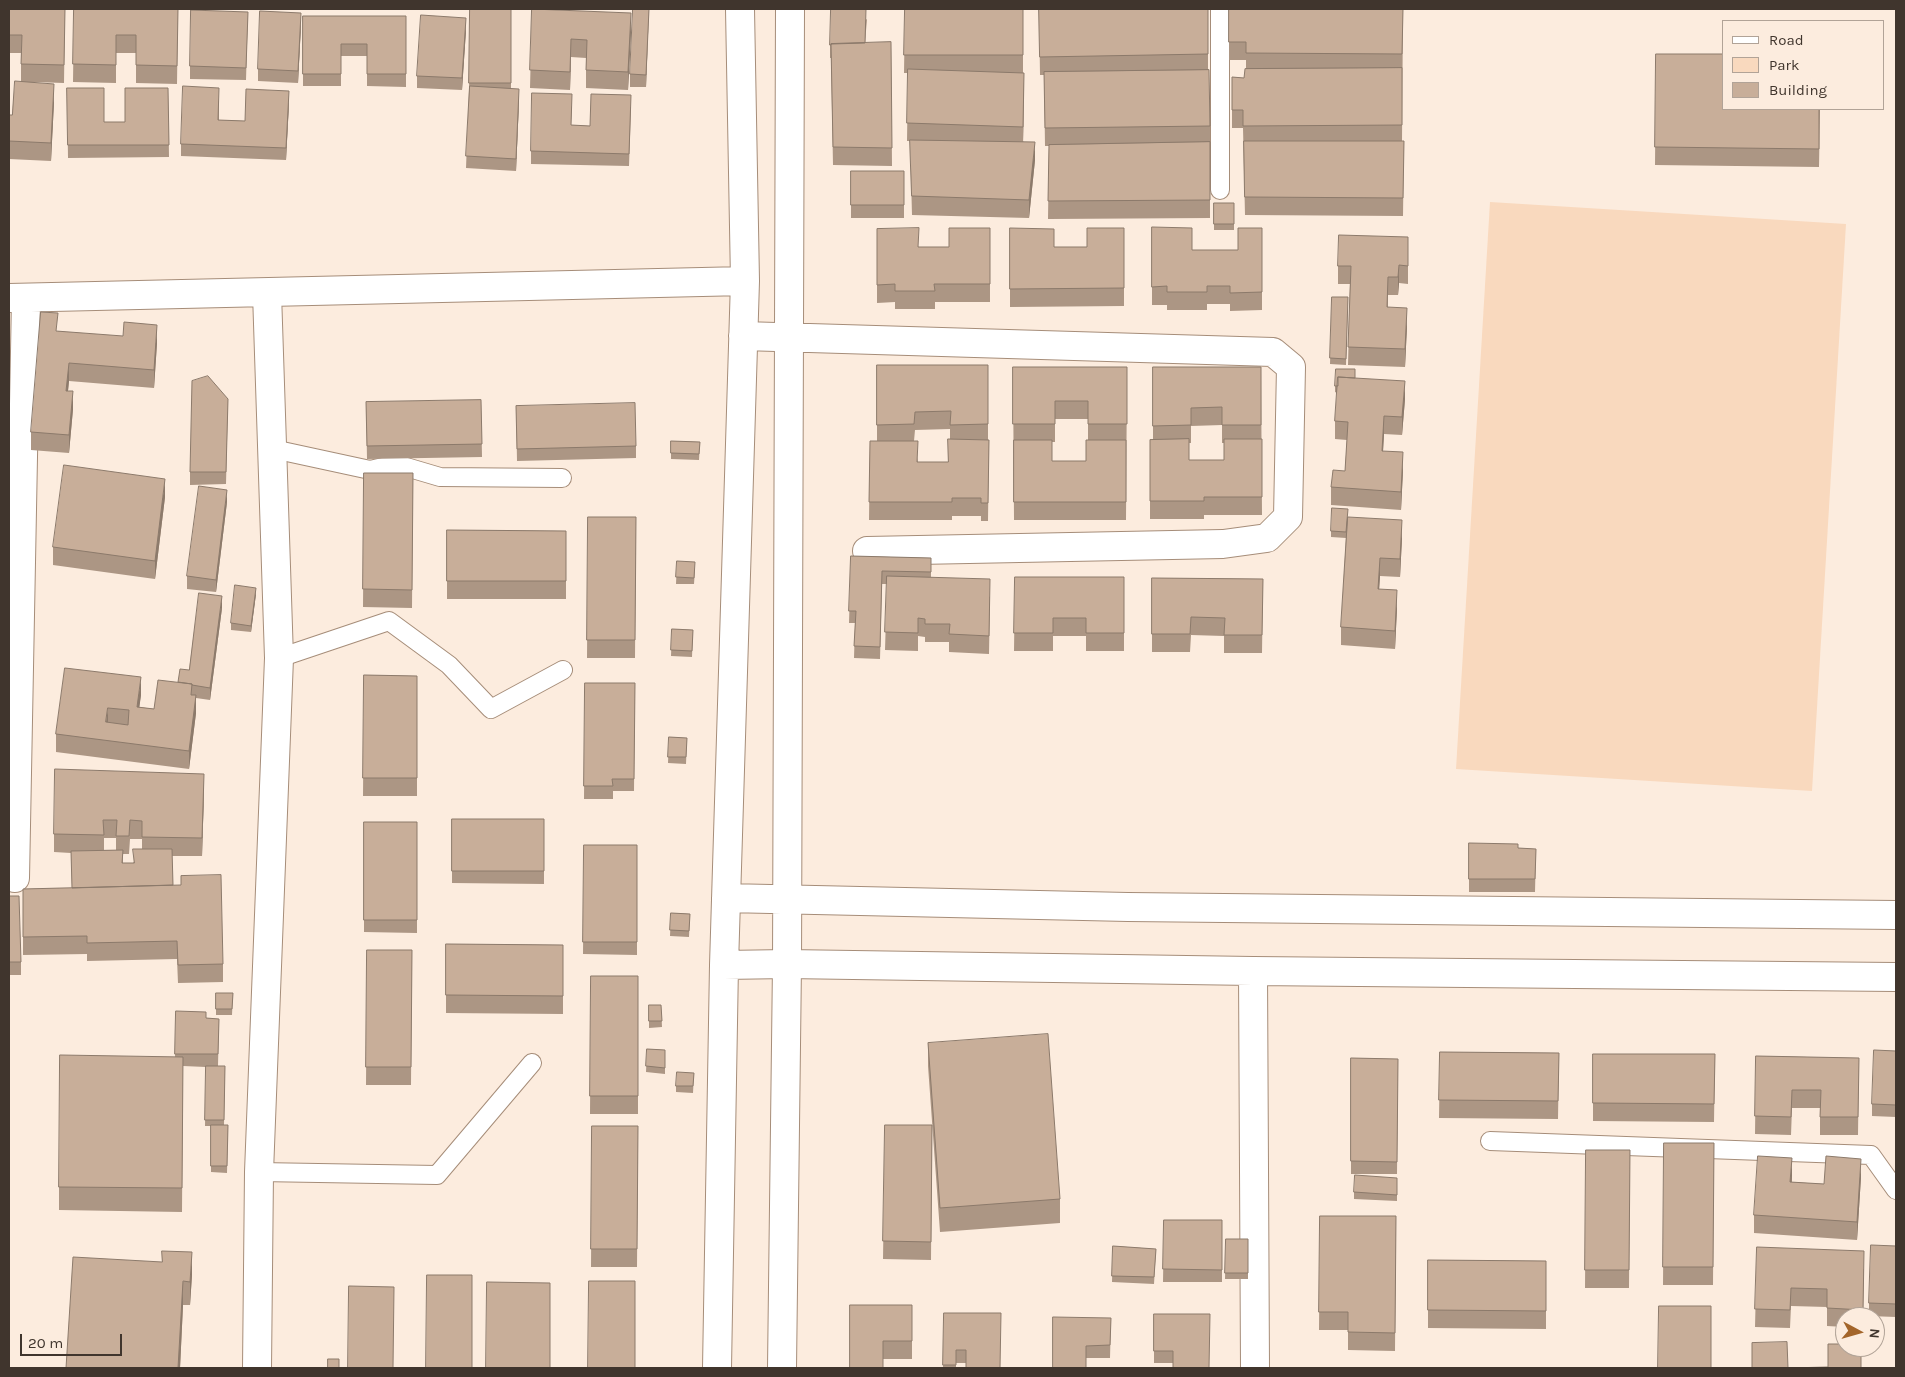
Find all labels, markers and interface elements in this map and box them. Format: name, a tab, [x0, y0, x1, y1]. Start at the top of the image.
legend	[1722, 20, 1885, 110]
text: Road	[1769, 31, 1804, 49]
text: Park	[1769, 56, 1799, 74]
text: Building	[1769, 81, 1827, 99]
north arrow	[1835, 1307, 1885, 1357]
scale bar	[22, 1324, 125, 1356]
text: N	[1865, 1328, 1883, 1339]
text: 20 m	[28, 1334, 63, 1352]

